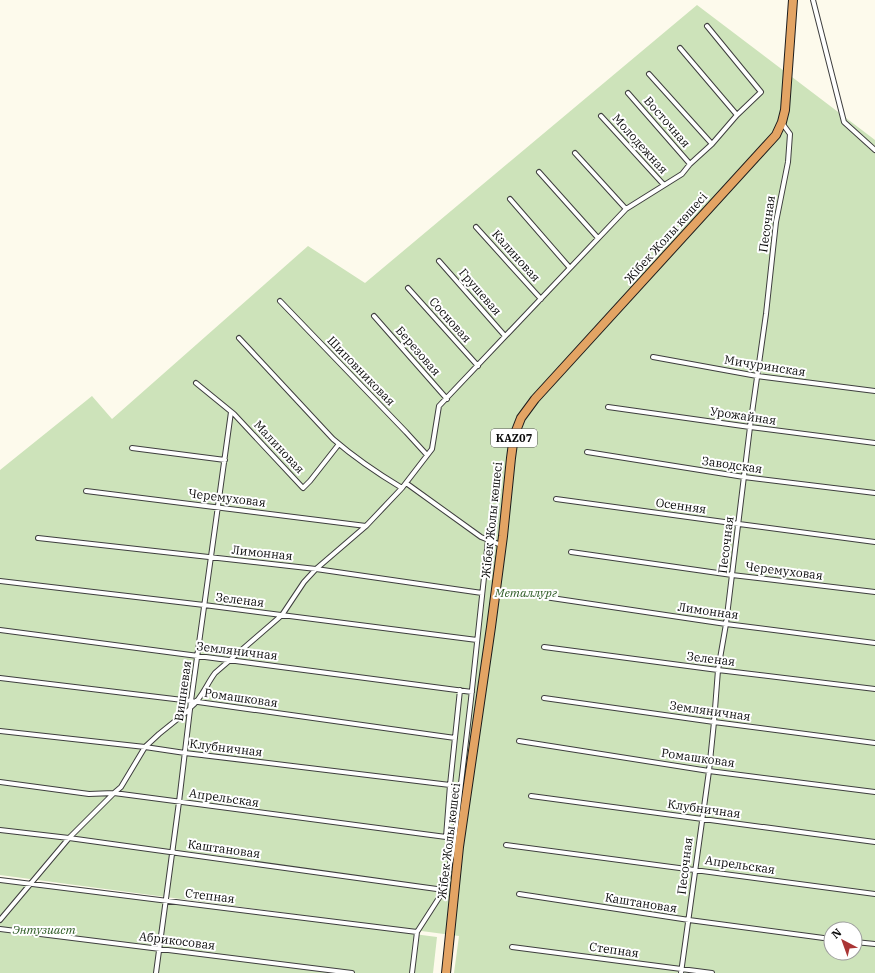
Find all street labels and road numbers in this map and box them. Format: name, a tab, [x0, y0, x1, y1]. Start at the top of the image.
street label: Восточная	[641, 93, 694, 150]
street label: Молодежная	[610, 111, 671, 177]
street label: Жібек Жолы көшесі	[621, 189, 710, 286]
street label: Песочная	[755, 194, 778, 253]
street label: Калиновая	[489, 227, 544, 285]
street label: Грушевая	[456, 265, 505, 318]
street label: Сосновая	[426, 294, 475, 345]
street label: Березовая	[393, 323, 444, 379]
street label: Шиповниковая	[324, 333, 398, 409]
street label: Мичуринская	[723, 352, 807, 379]
street label: Урожайная	[709, 403, 777, 428]
street label: Малиновая	[251, 417, 308, 476]
road number: KAZ07	[491, 429, 537, 447]
street label: Заводская	[701, 453, 763, 476]
street label: Жібек Жолы көшесі	[478, 461, 505, 579]
street label: Черемуховая	[187, 485, 267, 510]
street label: Осенняя	[655, 495, 707, 516]
street label: Песочная	[715, 515, 736, 574]
street label: Лимонная	[231, 542, 293, 563]
street label: Черемуховая	[744, 558, 824, 583]
street label: Зеленая	[215, 589, 265, 610]
street label: Лимонная	[677, 599, 740, 622]
street label: Земляничная	[196, 638, 279, 663]
street label: Зеленая	[686, 648, 736, 669]
street label: Вишневая	[171, 660, 194, 722]
street label: Ромашковая	[203, 685, 279, 710]
street label: Земляничная	[669, 697, 752, 724]
street label: Клубничная	[189, 736, 263, 759]
street label: Ромашковая	[660, 745, 736, 770]
street label: Жібек Жолы көшесі	[434, 782, 463, 900]
street label: Апрельская	[188, 785, 260, 810]
street label: Клубничная	[667, 796, 742, 821]
street label: Каштановая	[187, 836, 261, 861]
street label: Песочная	[674, 836, 695, 895]
street label: Апрельская	[704, 852, 776, 877]
street label: Степная	[184, 885, 236, 906]
street label: Каштановая	[604, 889, 678, 916]
street label: Абрикосовая	[138, 928, 216, 953]
street label: Степная	[588, 939, 640, 960]

